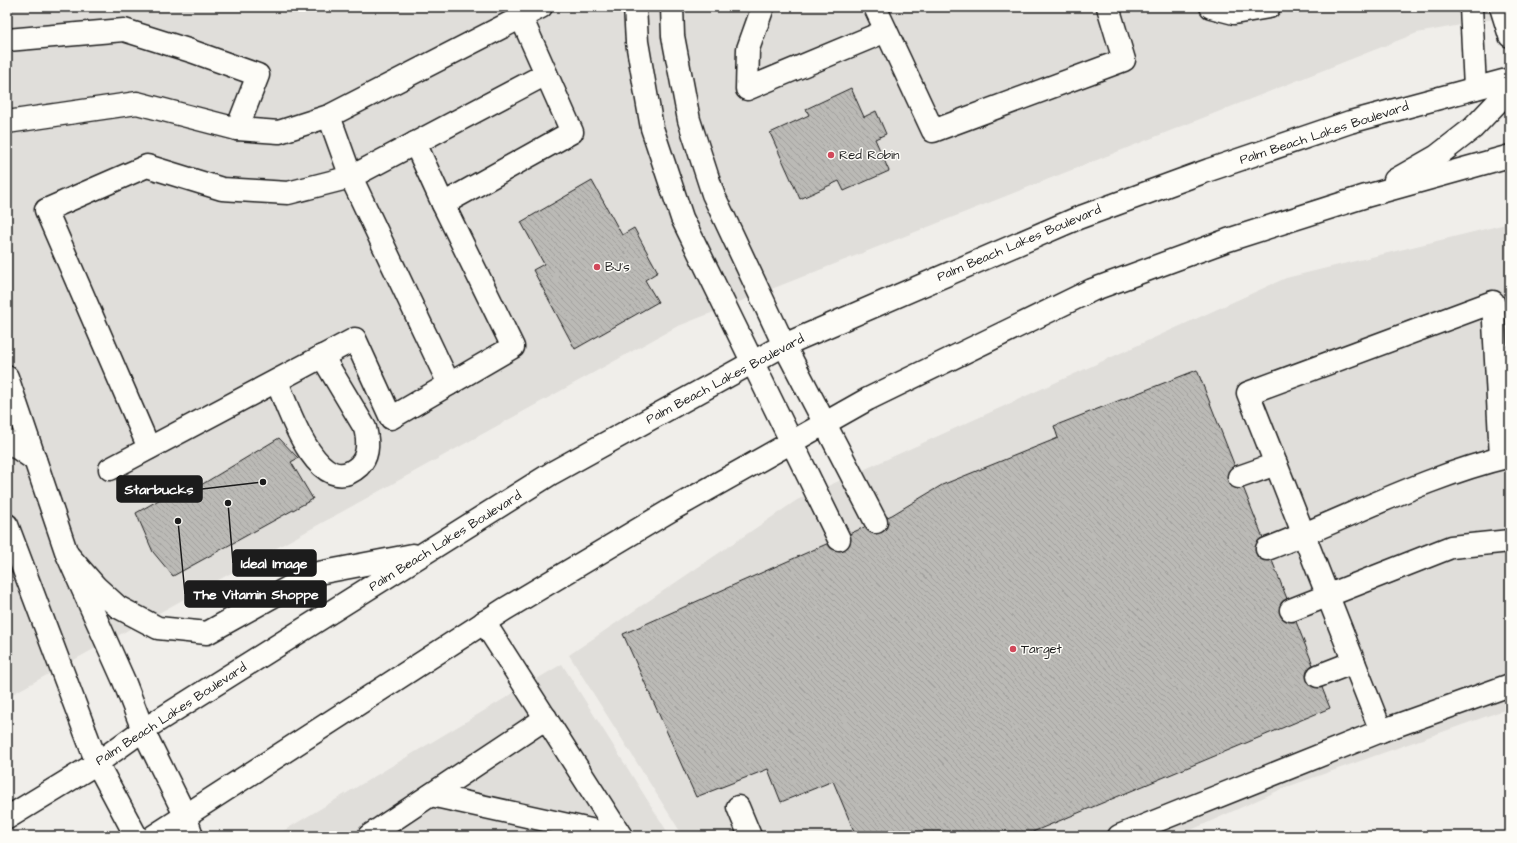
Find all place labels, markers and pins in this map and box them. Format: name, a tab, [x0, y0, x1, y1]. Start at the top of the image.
place label: Red Robin	[839, 146, 900, 164]
marker: Red Robin	[826, 150, 836, 160]
place label: BJ's	[605, 258, 630, 276]
marker: BJ's	[592, 262, 602, 272]
callout: Starbucks	[117, 476, 202, 502]
callout: Ideal Image	[233, 550, 316, 576]
callout: The Vitamin Shoppe	[185, 581, 326, 607]
place label: Target	[1021, 640, 1063, 659]
marker: Target	[1008, 644, 1018, 654]

